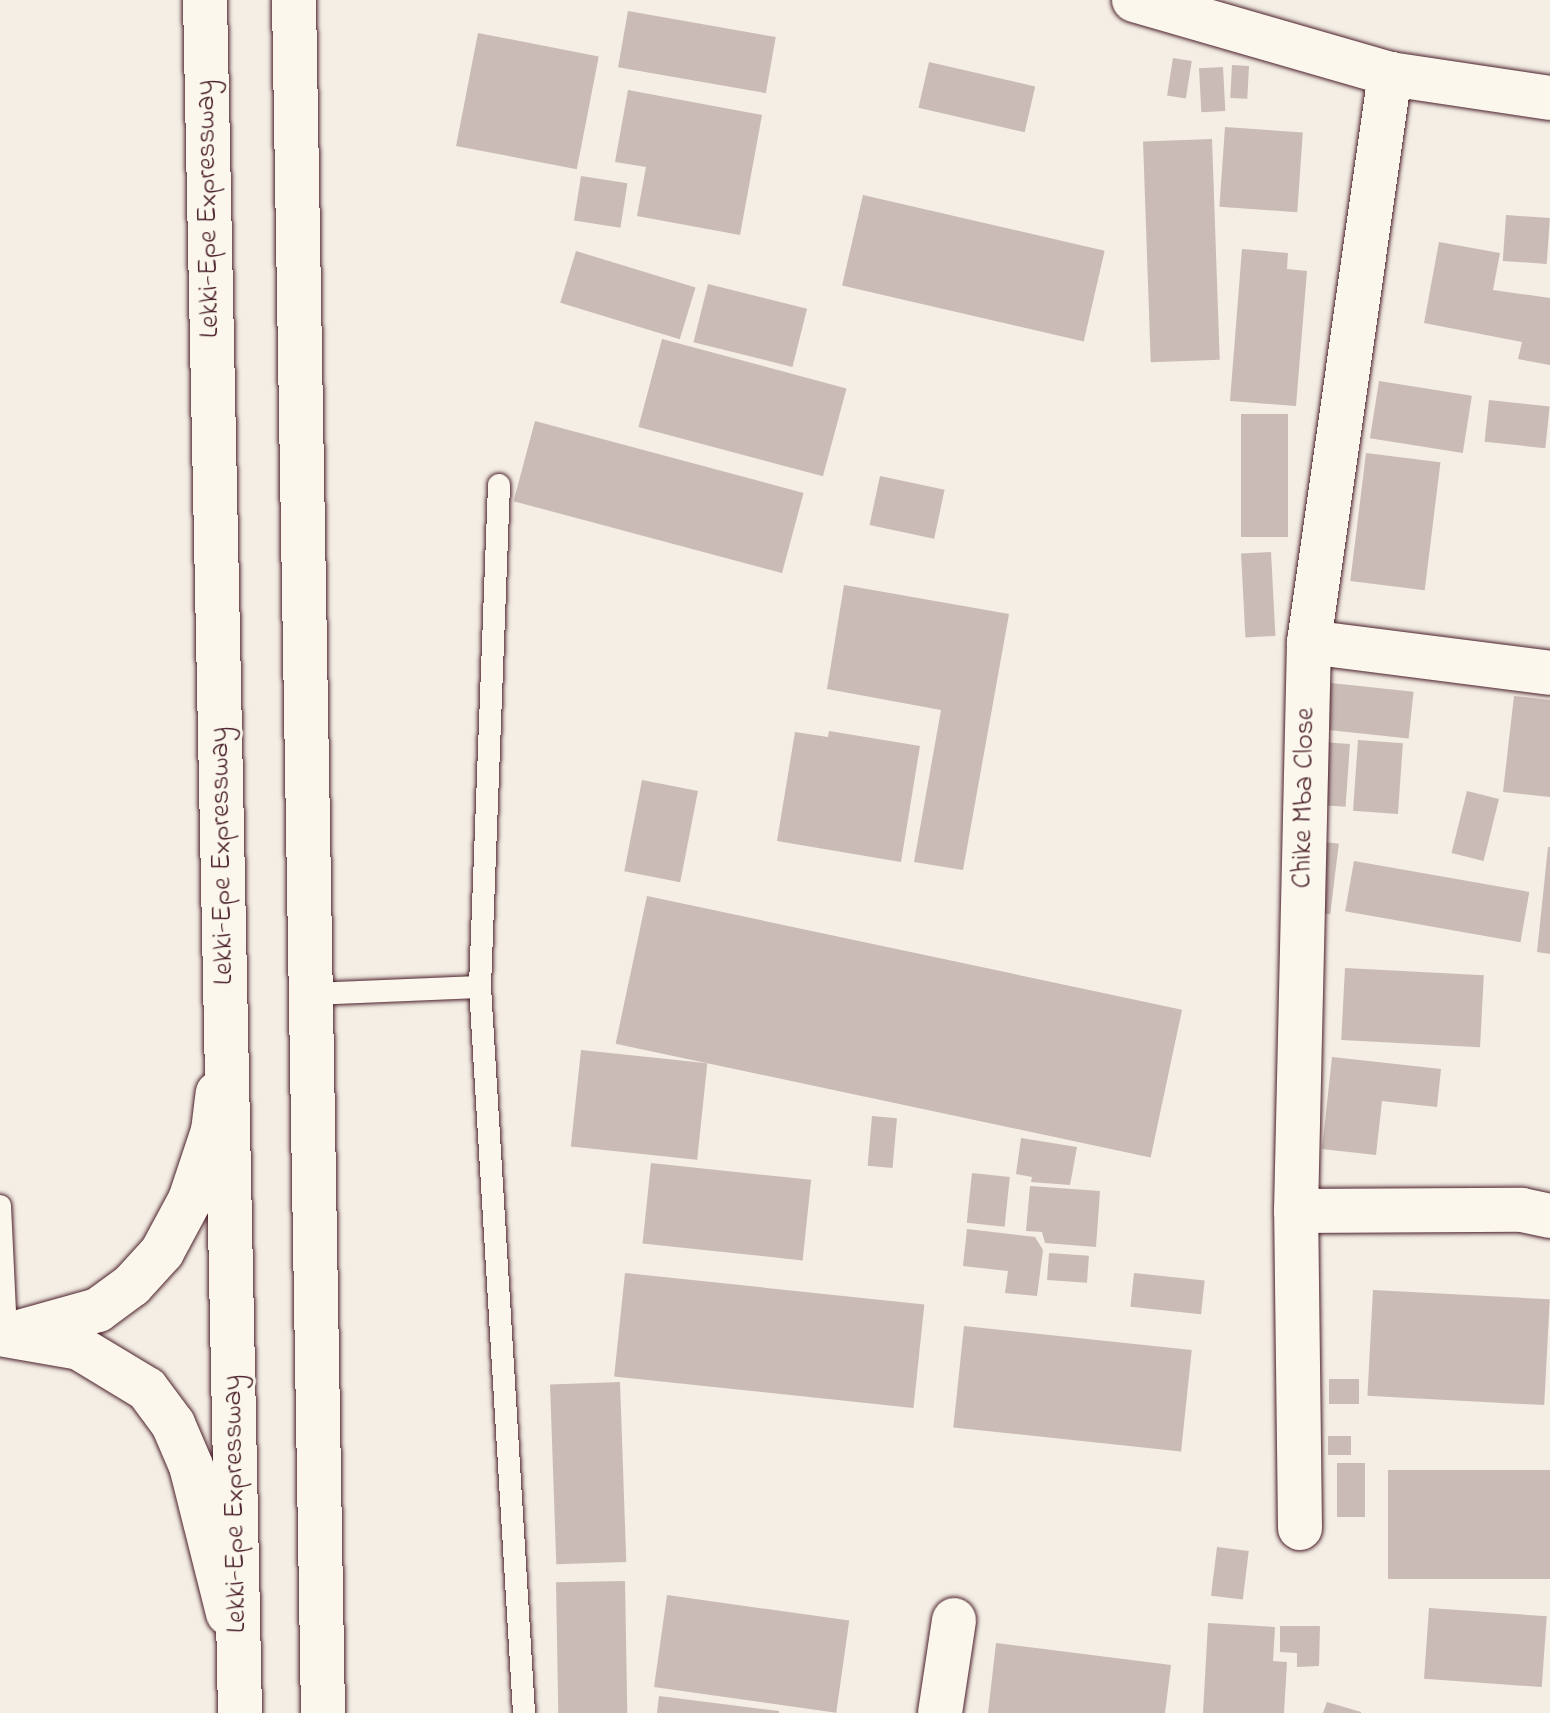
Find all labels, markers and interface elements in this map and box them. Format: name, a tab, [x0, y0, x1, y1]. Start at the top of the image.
street label: Lekki-Epe Expressway	[190, 80, 228, 338]
street label: Chike Mba Close	[1287, 707, 1323, 889]
street label: Lekki-Epe Expressway	[204, 727, 242, 985]
street label: Lekki-Epe Expressway	[217, 1375, 255, 1633]

